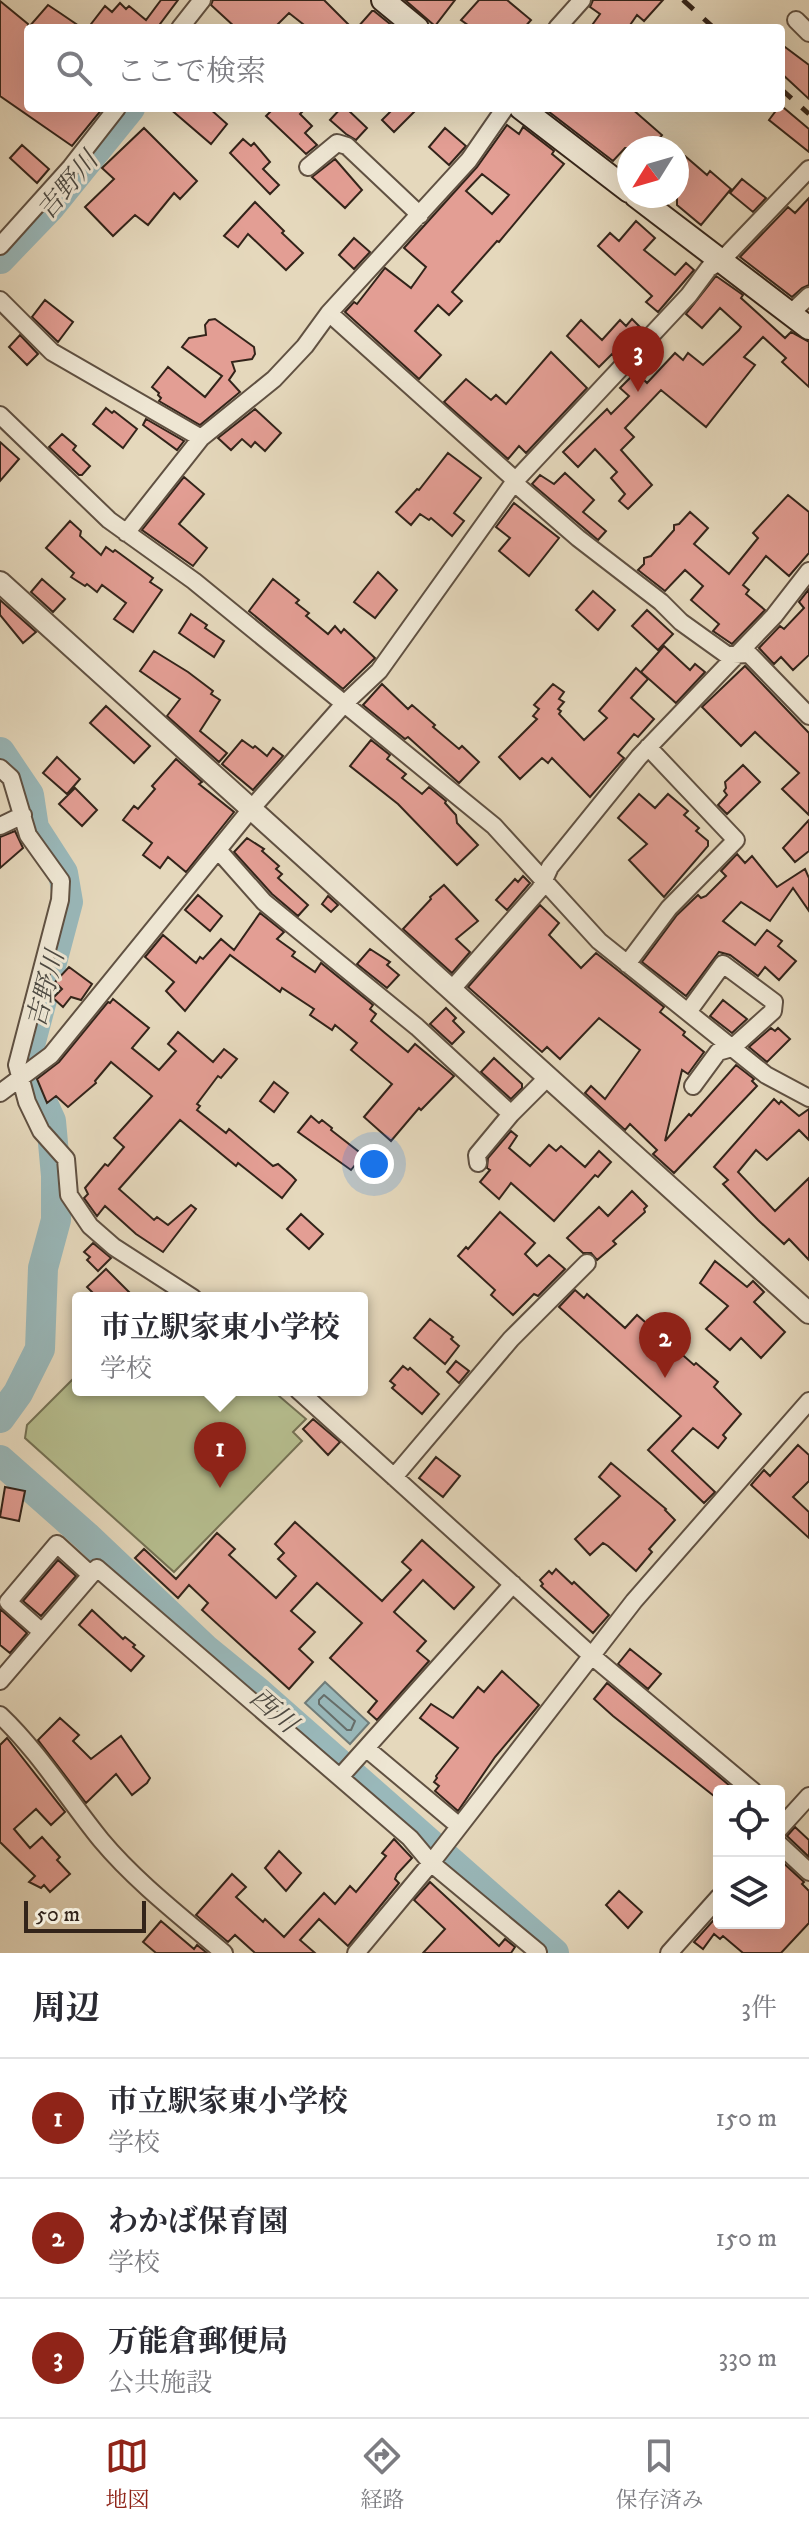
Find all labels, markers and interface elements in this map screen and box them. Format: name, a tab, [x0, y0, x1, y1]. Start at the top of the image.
search box	[24, 24, 785, 112]
icon: search	[52, 46, 96, 90]
text: ここで検索	[116, 54, 266, 91]
north arrow	[617, 136, 689, 208]
water label: 吉野川	[30, 143, 108, 226]
pin: 3	[612, 326, 664, 392]
water label: 吉野川	[20, 945, 73, 1031]
your location	[354, 1144, 394, 1184]
popup	[72, 1292, 368, 1396]
text: 市立駅家東小学校	[100, 1310, 340, 1347]
pin: 2	[639, 1312, 691, 1378]
text: 学校	[100, 1353, 152, 1386]
pin: 1	[194, 1422, 246, 1488]
water label: 西川	[243, 1682, 306, 1743]
map controls	[713, 1785, 785, 1929]
button: locate	[713, 1785, 785, 1857]
button: layers	[713, 1857, 785, 1929]
scale bar	[24, 1897, 146, 1933]
text: 50 m	[36, 1901, 80, 1928]
text: 周辺	[32, 1988, 100, 2030]
text: 3件	[741, 1992, 777, 2025]
text: 市立駅家東小学校	[108, 2084, 348, 2121]
text: 1	[53, 2102, 63, 2135]
text: 150 m	[716, 2102, 777, 2135]
text: 学校	[108, 2127, 160, 2160]
text: わかば保育園	[108, 2204, 288, 2241]
text: 2	[52, 2222, 64, 2255]
text: 150 m	[716, 2222, 777, 2255]
text: 学校	[108, 2247, 160, 2280]
text: 万能倉郵便局	[108, 2324, 288, 2361]
text: 3	[53, 2342, 63, 2375]
text: 330 m	[719, 2342, 777, 2375]
text: 公共施設	[108, 2367, 212, 2400]
tab: 地図	[105, 2434, 150, 2514]
tab: 経路	[360, 2434, 405, 2514]
tab: 保存済み	[615, 2434, 704, 2514]

